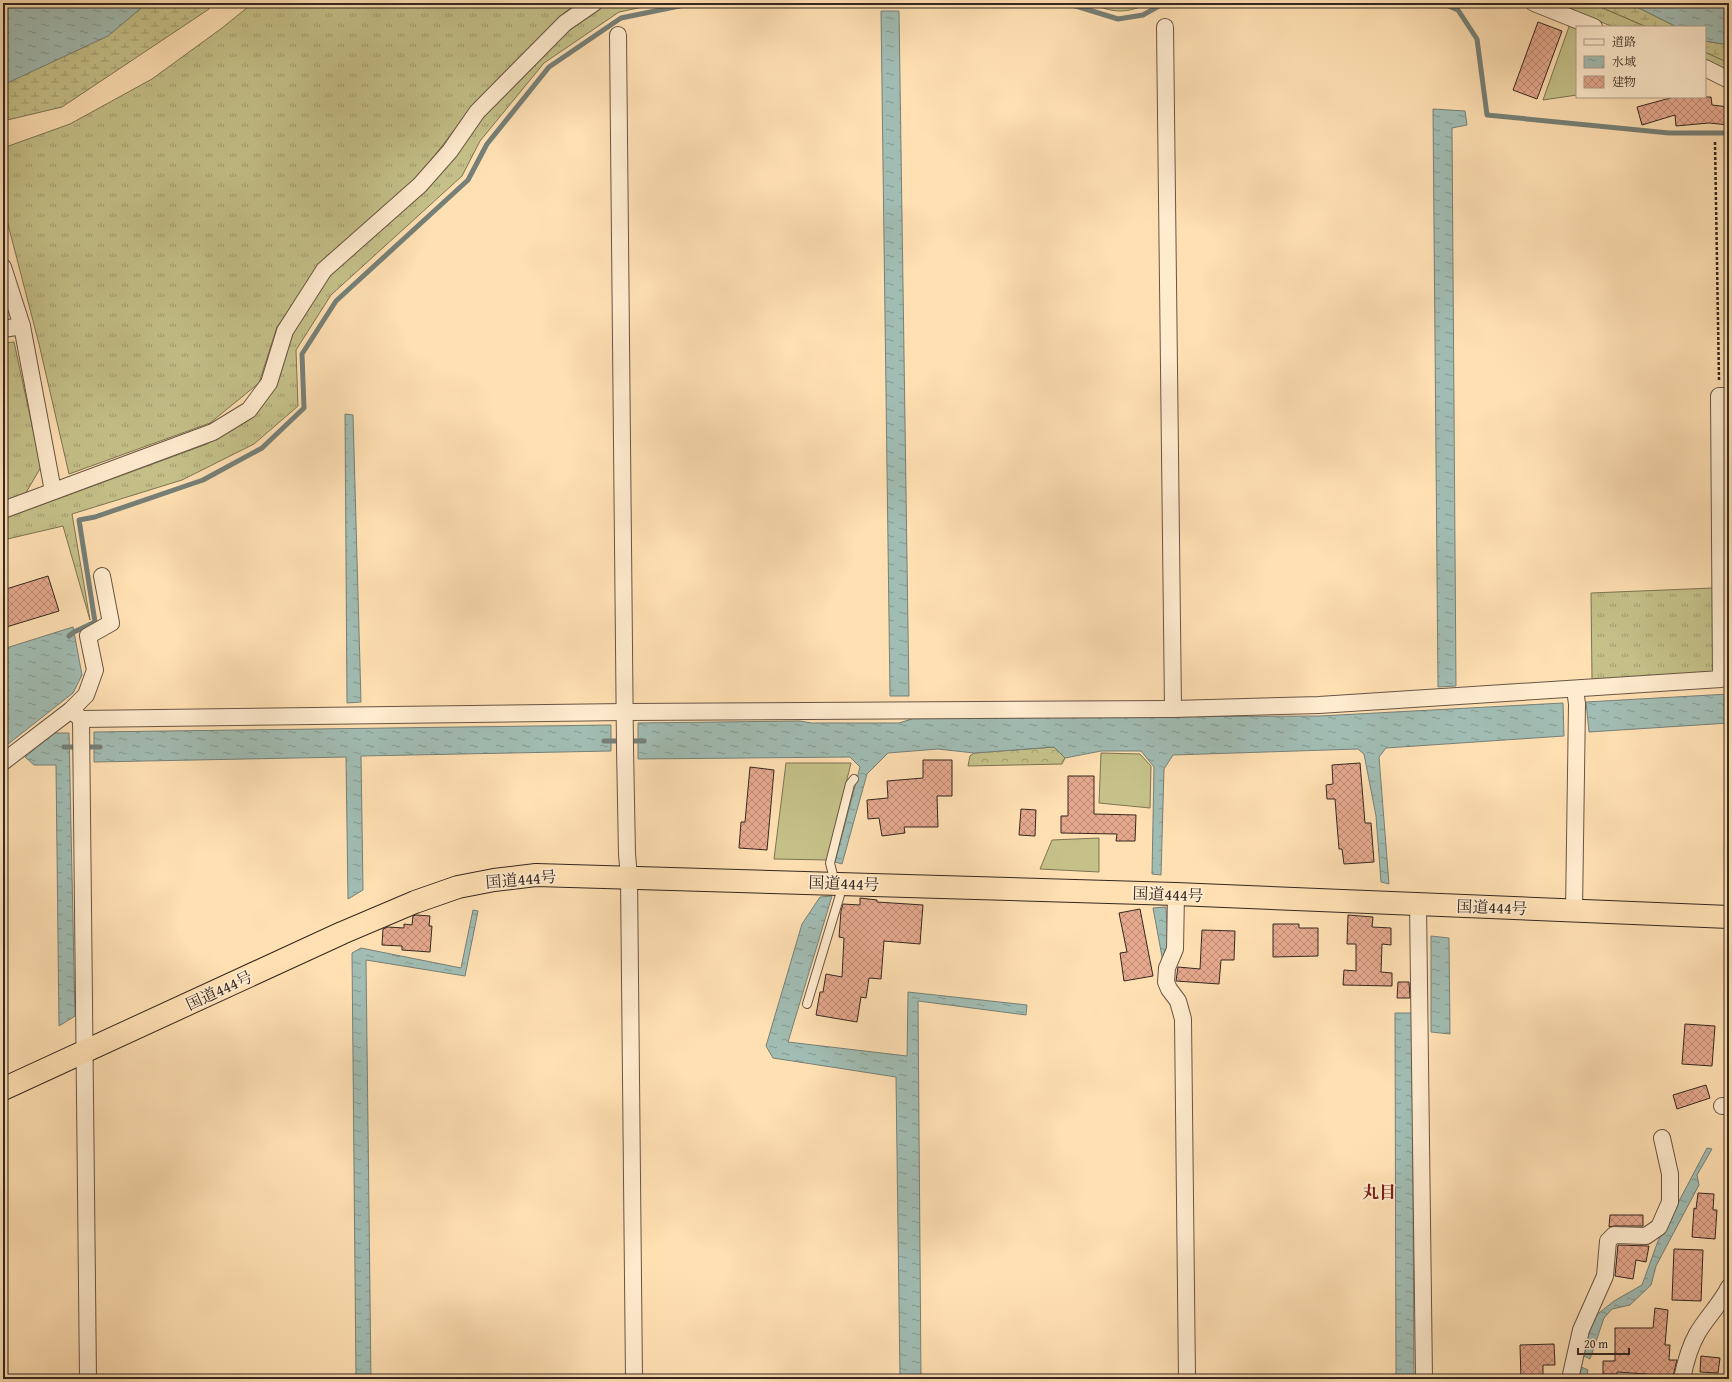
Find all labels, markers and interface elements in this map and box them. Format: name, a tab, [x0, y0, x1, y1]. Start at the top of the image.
legend	[1576, 26, 1706, 98]
text: 道路	[1612, 33, 1636, 50]
text: 水域	[1612, 53, 1636, 70]
text: 建物	[1612, 73, 1636, 90]
street label: 国道444号	[485, 864, 557, 894]
street label: 国道444号	[808, 870, 880, 896]
street label: 国道444号	[1132, 881, 1204, 907]
street label: 国道444号	[1456, 894, 1528, 920]
street label: 国道444号	[182, 964, 256, 1016]
district label: 丸目	[1362, 1179, 1396, 1204]
scale bar	[1578, 1330, 1629, 1356]
text: 20 m	[1584, 1335, 1608, 1352]

